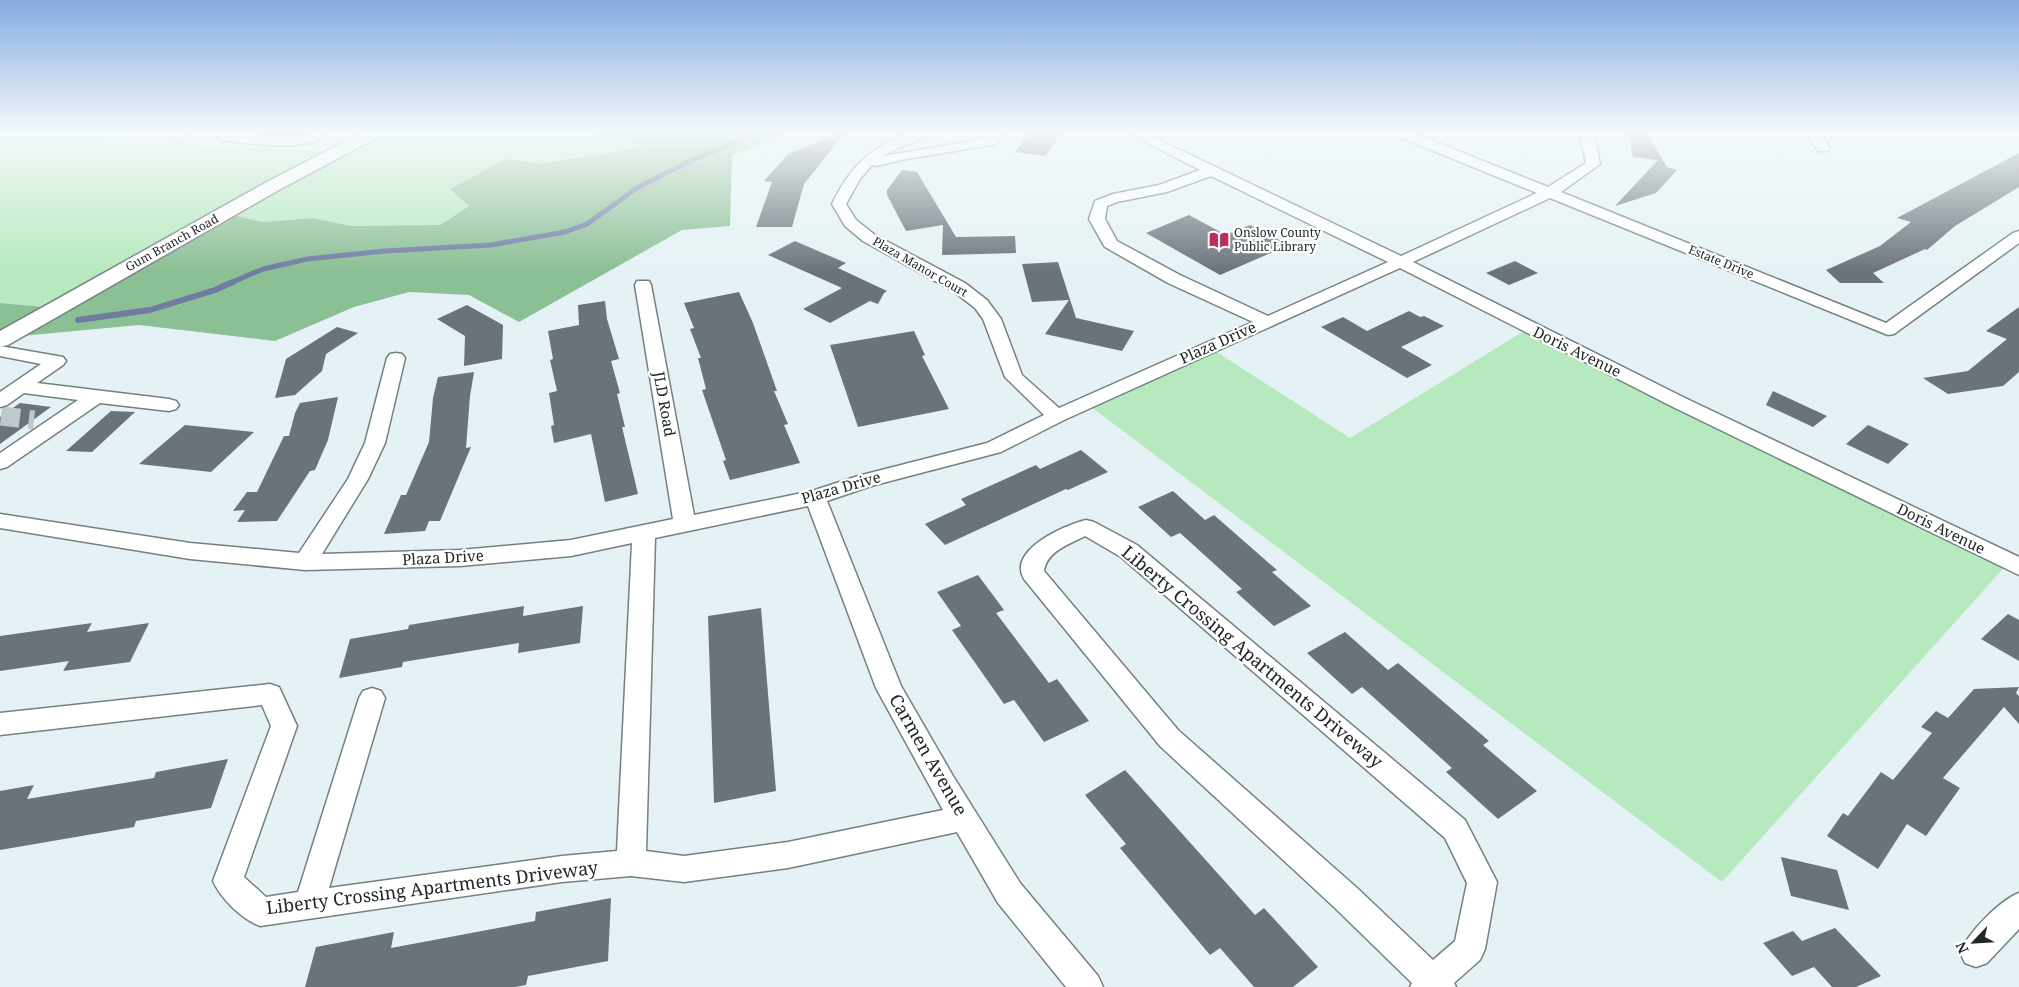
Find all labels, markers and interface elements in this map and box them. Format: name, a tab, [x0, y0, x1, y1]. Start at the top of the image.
street label: Gum Branch Road	[122, 210, 222, 275]
place label: Onslow County Public Library	[1234, 224, 1321, 255]
library icon: Onslow County Public Library	[1208, 229, 1230, 251]
street label: Plaza Manor Court	[870, 232, 971, 301]
street label: Estate Drive	[1686, 241, 1756, 282]
street label: Plaza Drive	[1176, 316, 1259, 368]
street label: Doris Avenue	[1530, 321, 1625, 381]
street label: JLD Road	[649, 369, 681, 438]
street label: Plaza Drive	[799, 466, 883, 508]
street label: Doris Avenue	[1894, 498, 1989, 558]
street label: Liberty Crossing Apartments Driveway	[1117, 540, 1389, 773]
street label: Plaza Drive	[402, 545, 484, 569]
street label: Carmen Avenue	[884, 689, 973, 820]
street label: Liberty Crossing Apartments Driveway	[265, 855, 600, 919]
north arrow	[1949, 917, 1999, 967]
text: N	[1951, 939, 1973, 957]

